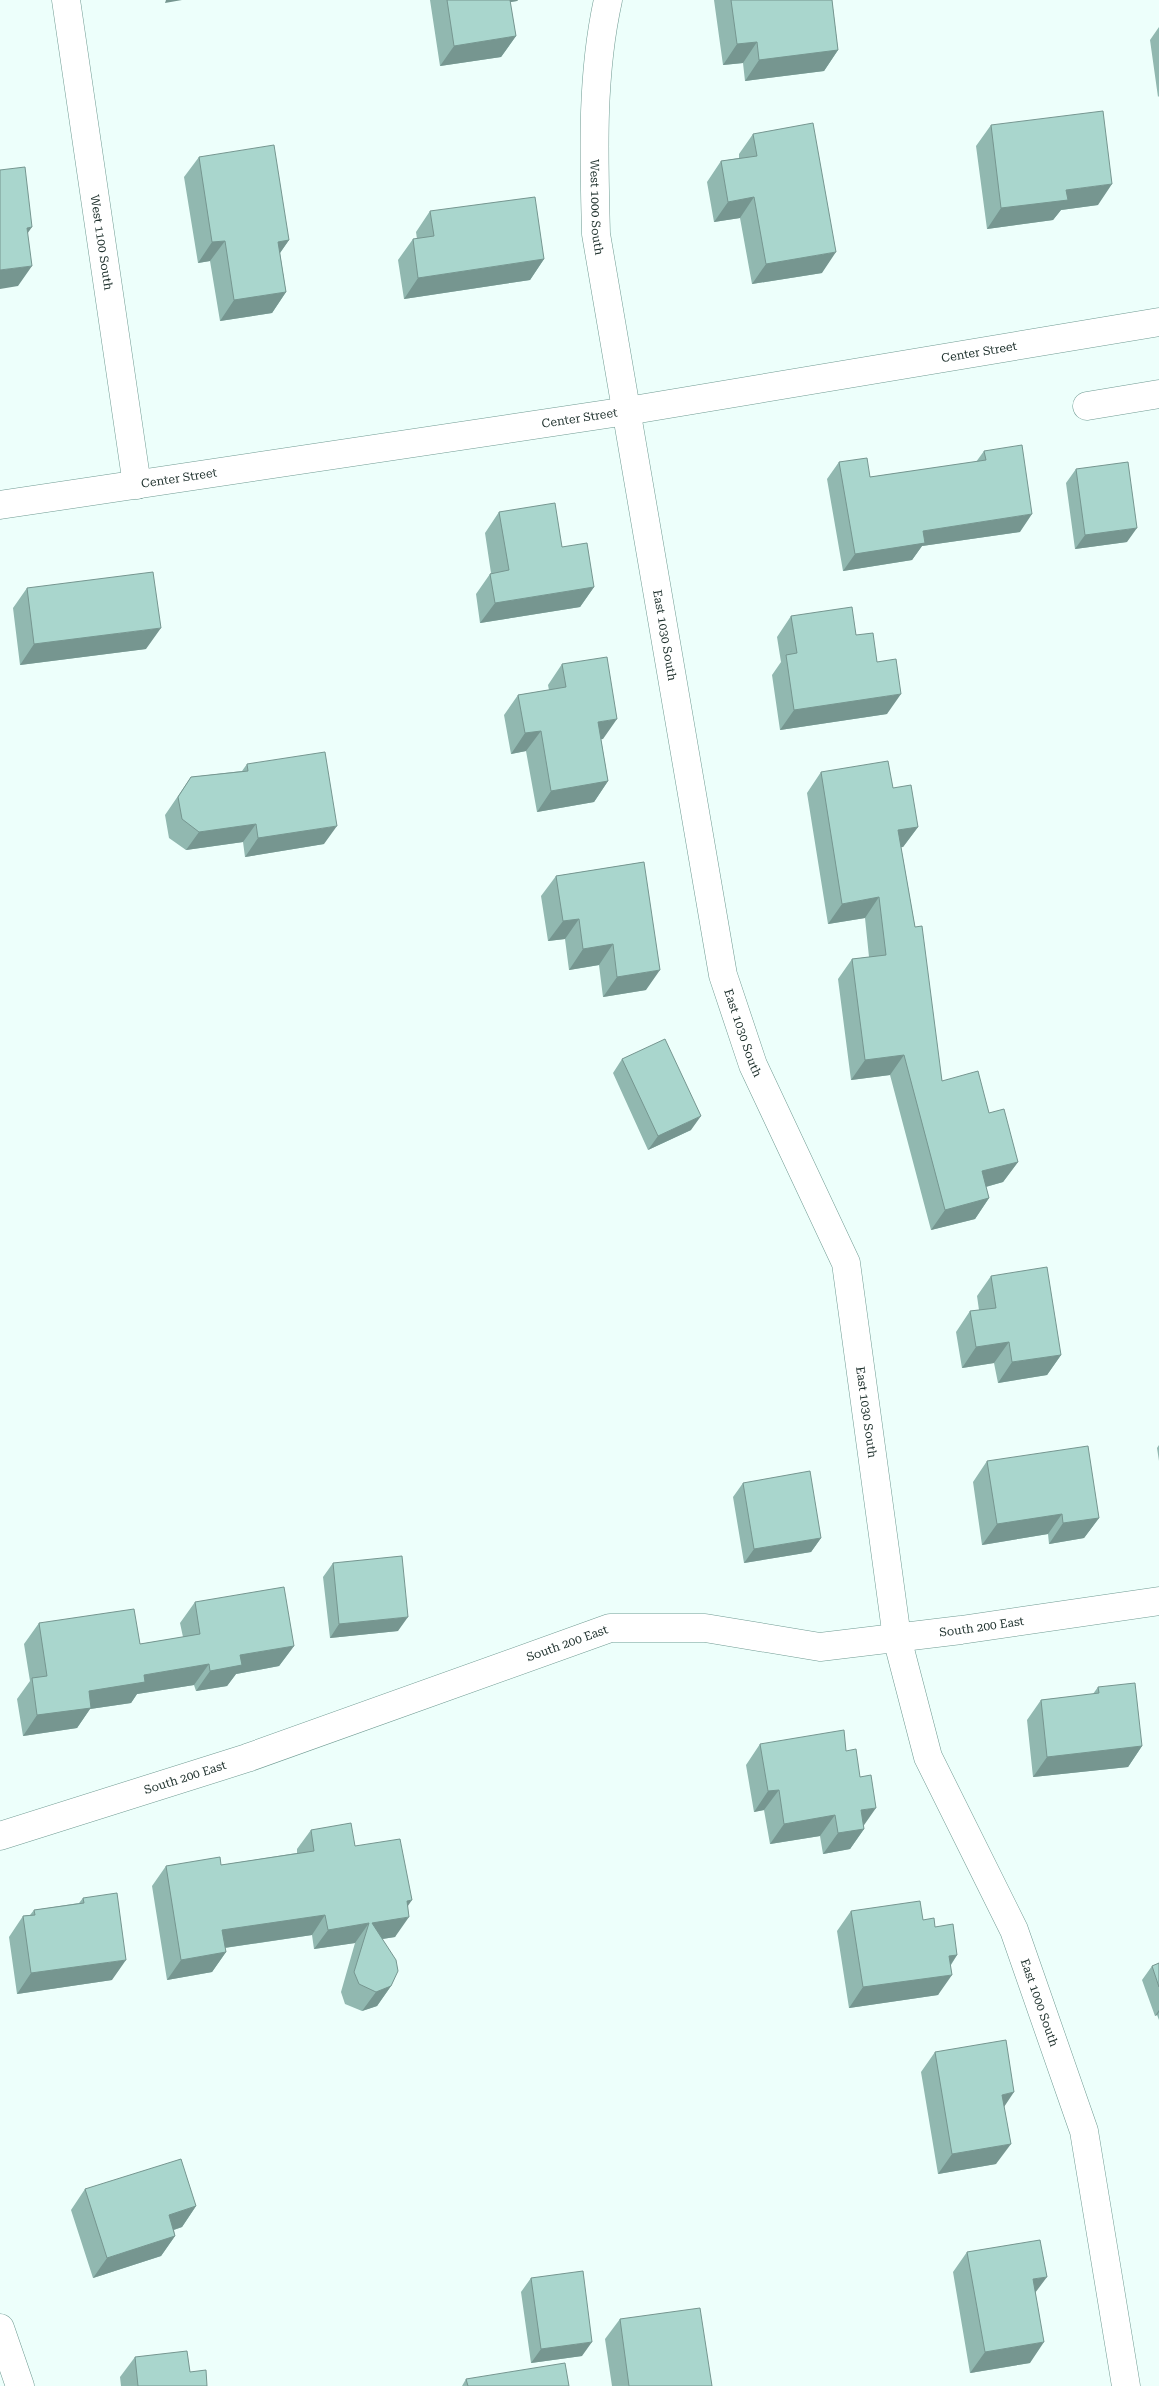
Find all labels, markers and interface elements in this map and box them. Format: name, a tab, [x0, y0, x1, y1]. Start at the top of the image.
street label: West 1000 South	[587, 159, 607, 256]
street label: West 1100 South	[88, 194, 115, 291]
street label: Center Street	[940, 339, 1018, 365]
street label: Center Street	[541, 405, 619, 431]
street label: Center Street	[140, 466, 218, 491]
street label: East 1030 South	[650, 589, 680, 682]
street label: East 1030 South	[721, 987, 765, 1080]
street label: East 1030 South	[853, 1366, 879, 1459]
street label: South 200 East	[938, 1614, 1025, 1640]
street label: South 200 East	[524, 1622, 610, 1664]
street label: South 200 East	[142, 1758, 228, 1797]
street label: East 1000 South	[1018, 1957, 1061, 2049]

